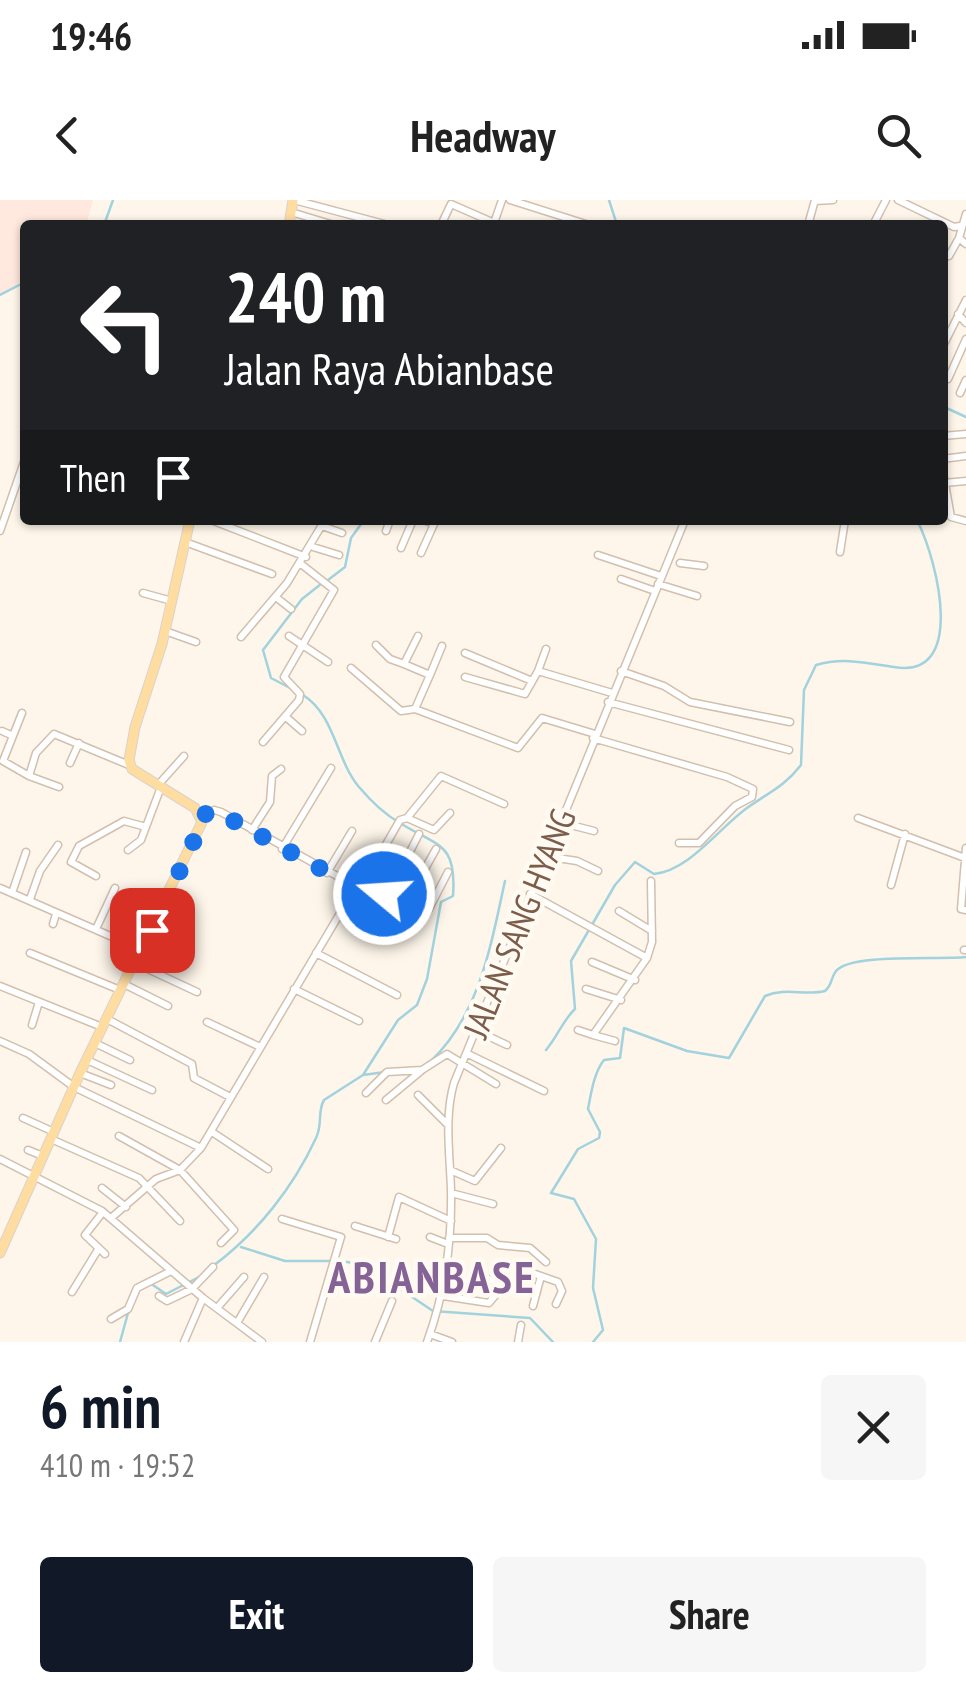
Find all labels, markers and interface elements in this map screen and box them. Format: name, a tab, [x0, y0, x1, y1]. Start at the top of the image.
text: 19:46	[50, 11, 132, 60]
text: Headway	[410, 106, 556, 164]
icon: back	[40, 108, 95, 163]
icon: search	[871, 108, 926, 163]
text: 240 m	[225, 251, 386, 341]
icon: left	[60, 260, 190, 390]
text: Jalan Raya Abianbase	[225, 339, 554, 397]
icon: arrive	[146, 450, 201, 505]
text: Then	[60, 453, 126, 502]
street label: JALAN SANG HYANG	[452, 802, 586, 1045]
position arrow	[332, 842, 436, 946]
pin	[110, 888, 195, 973]
icon: arrive	[125, 903, 180, 958]
district label: ABIANBASE	[327, 1247, 536, 1305]
text: 6 min	[40, 1367, 161, 1445]
button: close	[821, 1375, 926, 1480]
text: 410 m · 19:52	[40, 1444, 195, 1486]
button: Exit	[40, 1557, 473, 1672]
button: Share	[493, 1557, 926, 1672]

